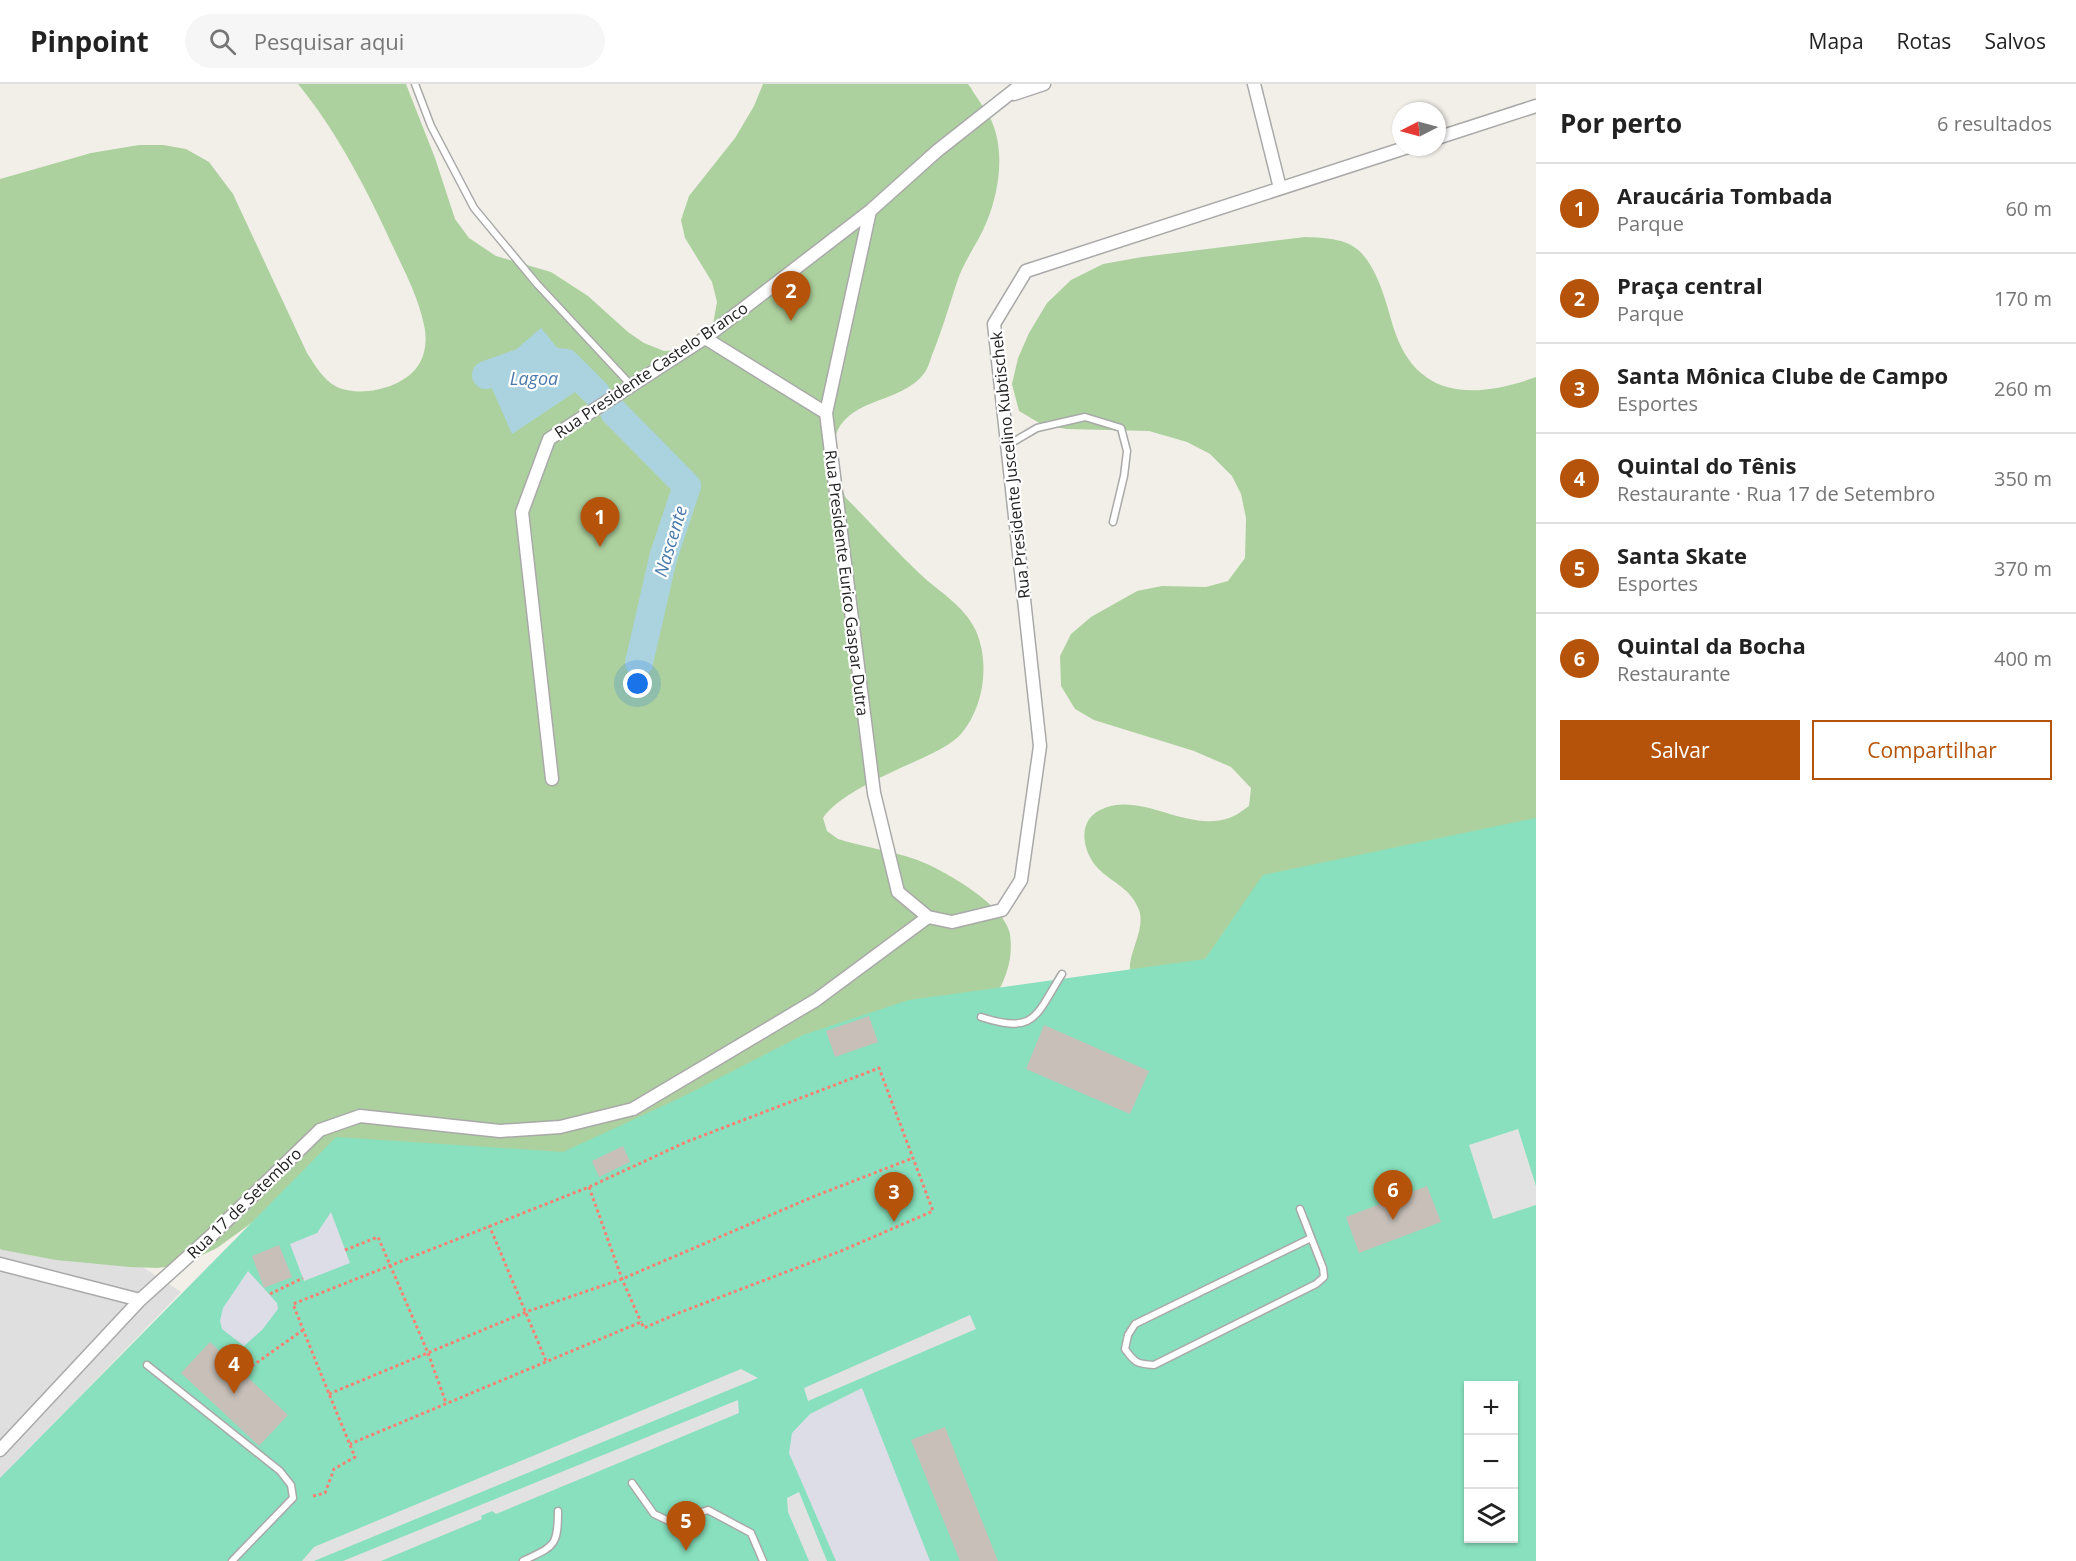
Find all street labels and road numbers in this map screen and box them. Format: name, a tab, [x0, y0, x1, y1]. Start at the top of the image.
street label: Rua Presidente Castelo Branco	[550, 297, 752, 443]
street label: Rua Presidente Juscelino Kubtischek	[985, 330, 1035, 600]
street label: Rua Presidente Eurico Gaspar Dutra	[820, 449, 874, 717]
street label: Rua 17 de Setembro	[182, 1143, 306, 1263]

